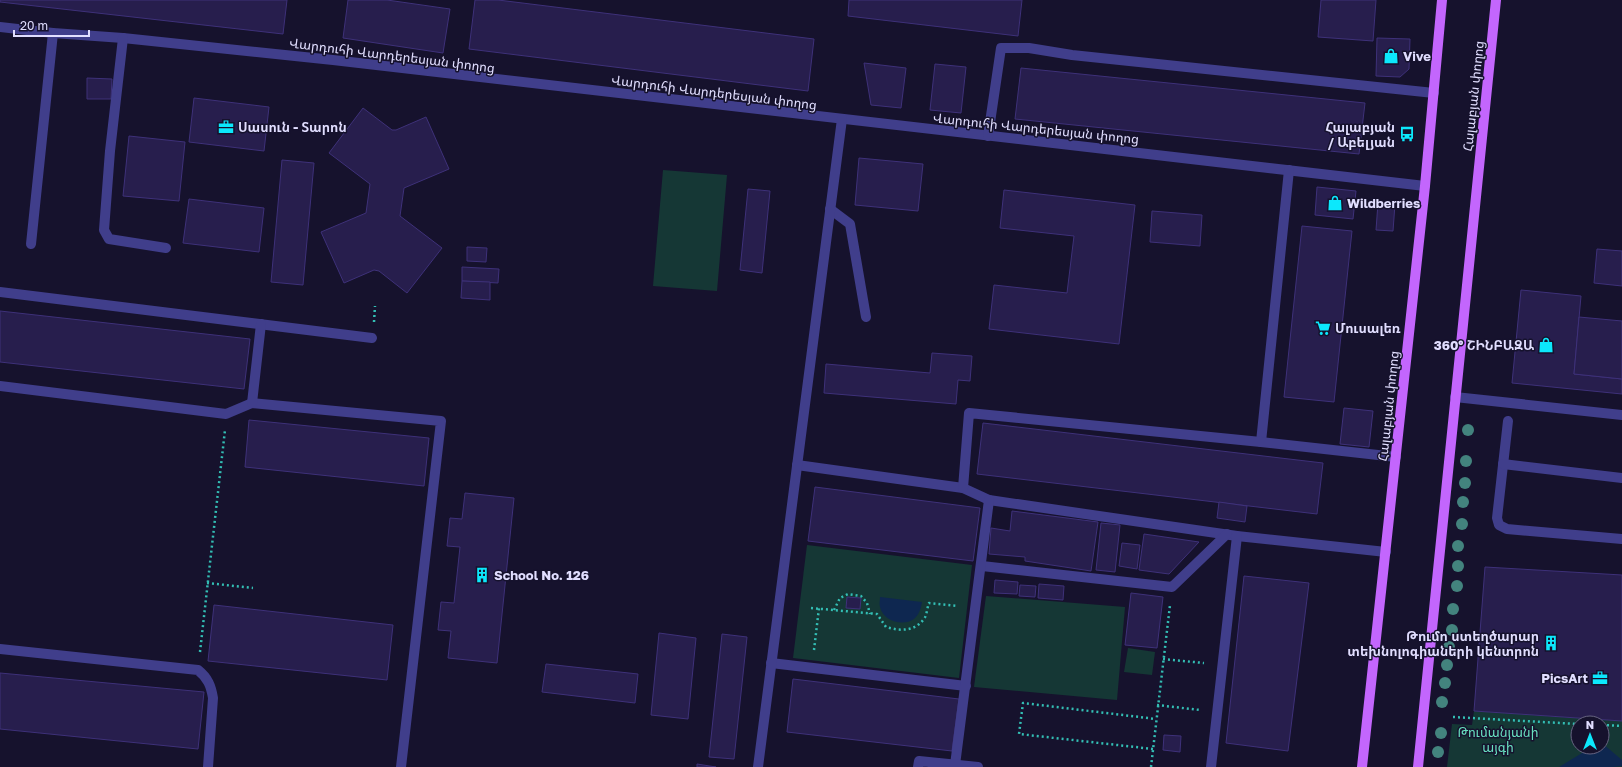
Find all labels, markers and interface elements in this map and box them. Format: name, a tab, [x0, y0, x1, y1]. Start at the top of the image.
scale bar	[14, 12, 89, 38]
text: 20 m	[20, 18, 48, 33]
street label: Վարդուհի Վարդերեսյան փողոց	[288, 34, 496, 76]
street label: Հալաբյան փողոց	[1459, 40, 1487, 152]
shop icon: Vive	[1382, 47, 1400, 65]
place label: Vive	[1403, 48, 1431, 64]
street label: Վարդուհի Վարդերեսյան փողոց	[610, 71, 818, 113]
street label: Վարդուհի Վարդերեսյան փողոց	[932, 109, 1140, 147]
office icon: Սասուն - Տարոն	[217, 118, 235, 136]
place label: Սասուն - Տարոն	[238, 119, 347, 135]
place label: Հալաբյան / Աբելյան	[1325, 119, 1395, 150]
bus stop icon: Հալաբյան / Աբելյան	[1398, 125, 1416, 143]
shop icon: Wildberries	[1326, 194, 1344, 212]
place label: Wildberries	[1347, 195, 1420, 211]
supermarket icon: Մուսալեռ	[1314, 319, 1332, 337]
place label: Մուսալեռ	[1335, 320, 1401, 336]
shop icon: 360° ՇԻՆԲԱԶԱ	[1537, 336, 1555, 354]
place label: 360° ՇԻՆԲԱԶԱ	[1434, 337, 1534, 353]
street label: Հալաբյան փողոց	[1374, 350, 1402, 462]
building icon: School No. 126	[473, 566, 491, 584]
place label: School No. 126	[494, 567, 589, 583]
place label: Թումո ստեղծարար տեխնոլոգիաների կենտրոն	[1347, 628, 1539, 659]
building icon: Թումո ստեղծարար տեխնոլոգիաների կենտրոն	[1542, 634, 1560, 652]
office icon: PicsArt	[1591, 669, 1609, 687]
place label: PicsArt	[1541, 670, 1588, 686]
north arrow	[1570, 715, 1610, 755]
text: N	[1586, 718, 1594, 731]
park label: Թումանյանի այգի	[1458, 724, 1538, 755]

